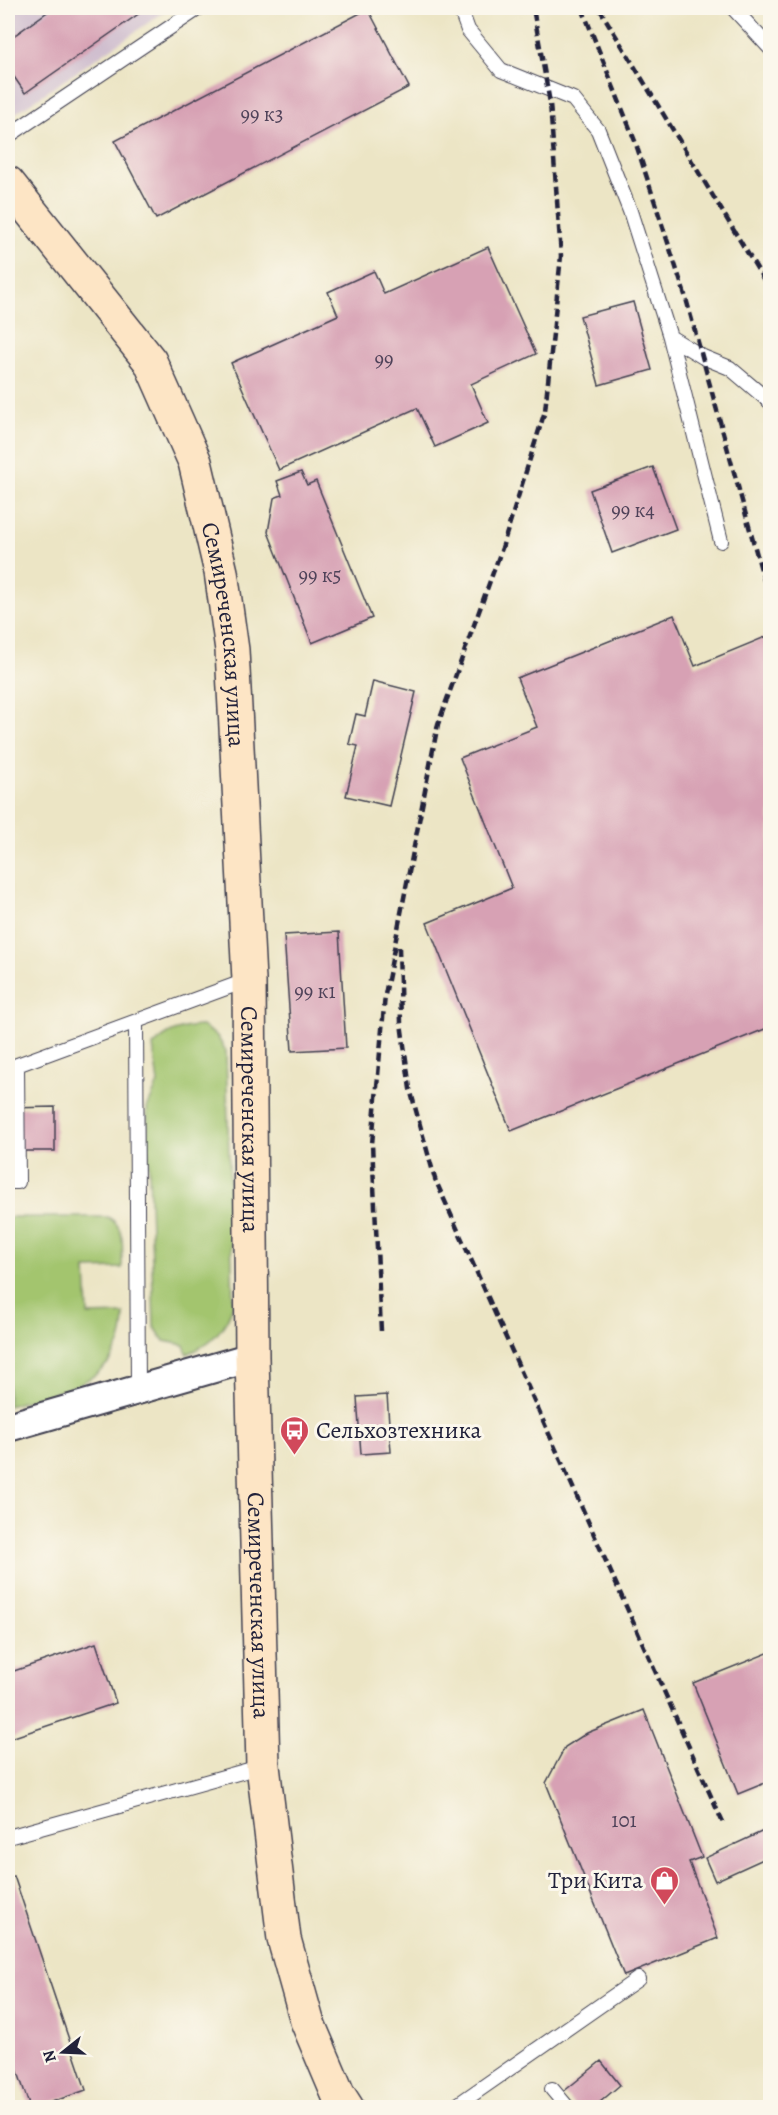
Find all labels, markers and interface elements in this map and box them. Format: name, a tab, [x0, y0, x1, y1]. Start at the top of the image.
house number: 99 к3	[241, 100, 283, 128]
house number: 99	[374, 345, 394, 373]
house number: 99 к4	[611, 496, 655, 524]
street label: Семиреченская улица	[194, 519, 253, 748]
house number: 99 к5	[298, 561, 342, 589]
house number: 99 к1	[294, 977, 336, 1005]
street label: Семиреченская улица	[233, 1006, 267, 1233]
bus stop icon: Сельхозтехника	[279, 1414, 311, 1456]
place label: Сельхозтехника	[316, 1414, 482, 1446]
street label: Семиреченская улица	[240, 1492, 278, 1719]
house number: 101	[611, 1806, 637, 1834]
place label: Три Кита	[548, 1864, 643, 1896]
shop icon: Три Кита	[648, 1864, 680, 1906]
north arrow	[33, 2022, 93, 2082]
text: N	[37, 2047, 62, 2065]

